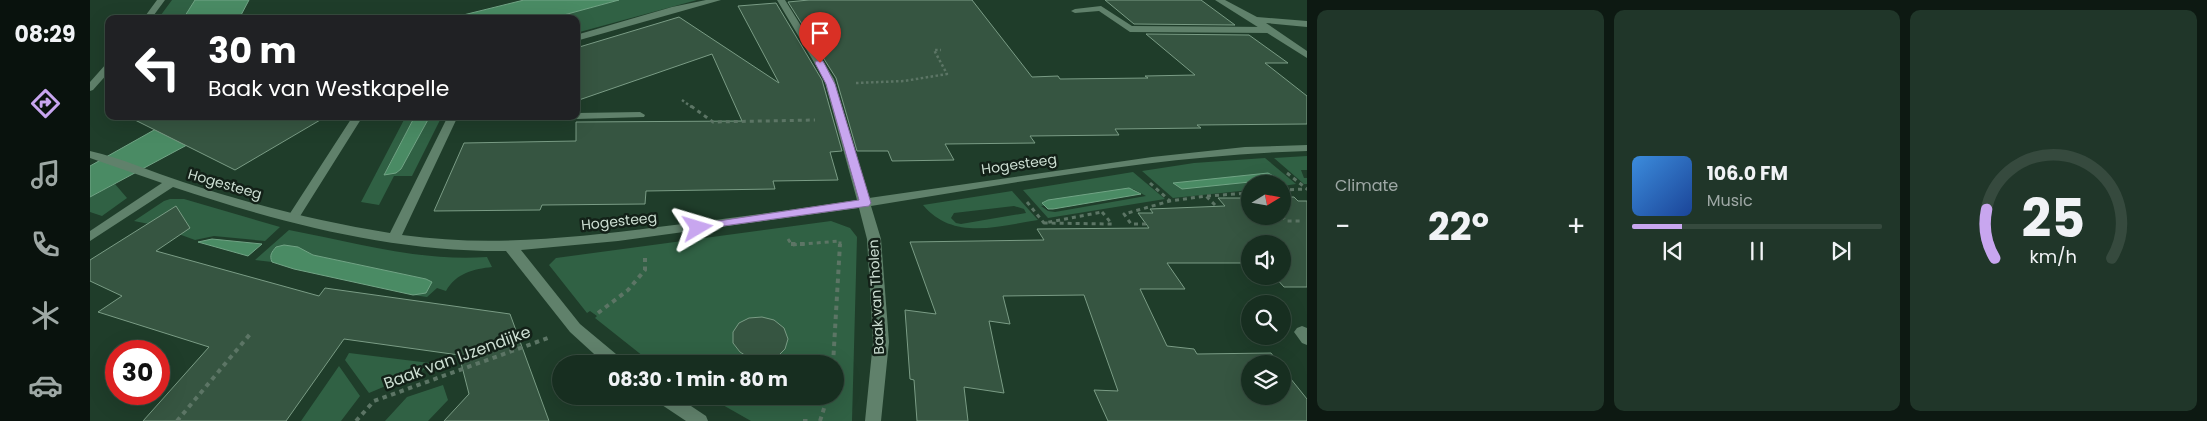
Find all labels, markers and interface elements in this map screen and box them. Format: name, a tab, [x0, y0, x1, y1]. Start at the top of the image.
pin	[799, 12, 841, 63]
text: 08:29	[15, 19, 75, 50]
icon: arrive	[806, 19, 834, 47]
text: 30 m	[208, 26, 296, 75]
icon: left	[125, 35, 190, 100]
text: Baak van Westkapelle	[208, 73, 449, 104]
icon: directions	[28, 86, 63, 121]
street label: Hogesteeg	[980, 149, 1058, 179]
icon: music	[28, 157, 63, 192]
text: 106.0 FM	[1707, 160, 1788, 187]
street label: Hogesteeg	[186, 164, 264, 204]
text: Climate	[1335, 174, 1398, 197]
north arrow	[1241, 175, 1291, 225]
map controls	[1241, 175, 1291, 405]
text: 25	[2022, 182, 2085, 255]
text: Music	[1707, 189, 1753, 212]
text: 22°	[1428, 200, 1489, 253]
position arrow	[671, 201, 723, 253]
street label: Hogesteeg	[580, 207, 658, 235]
text: −	[1335, 207, 1350, 246]
text: +	[1567, 207, 1586, 246]
icon: phone	[28, 227, 63, 262]
button: sound	[1241, 235, 1291, 285]
icon: previous	[1659, 237, 1687, 265]
icon: pause	[1743, 237, 1771, 265]
icon: next	[1827, 237, 1855, 265]
street label: Baak van Tholen	[863, 239, 889, 355]
text: km/h	[2030, 244, 2077, 269]
button: search	[1241, 295, 1291, 345]
icon: climate	[28, 298, 63, 333]
street label: Baak van IJzendijke	[380, 320, 534, 395]
speed limit sign: 30	[105, 340, 170, 405]
button: layers	[1241, 355, 1291, 405]
text: 08:30 · 1 min · 80 m	[608, 366, 788, 393]
icon: car	[28, 368, 63, 403]

